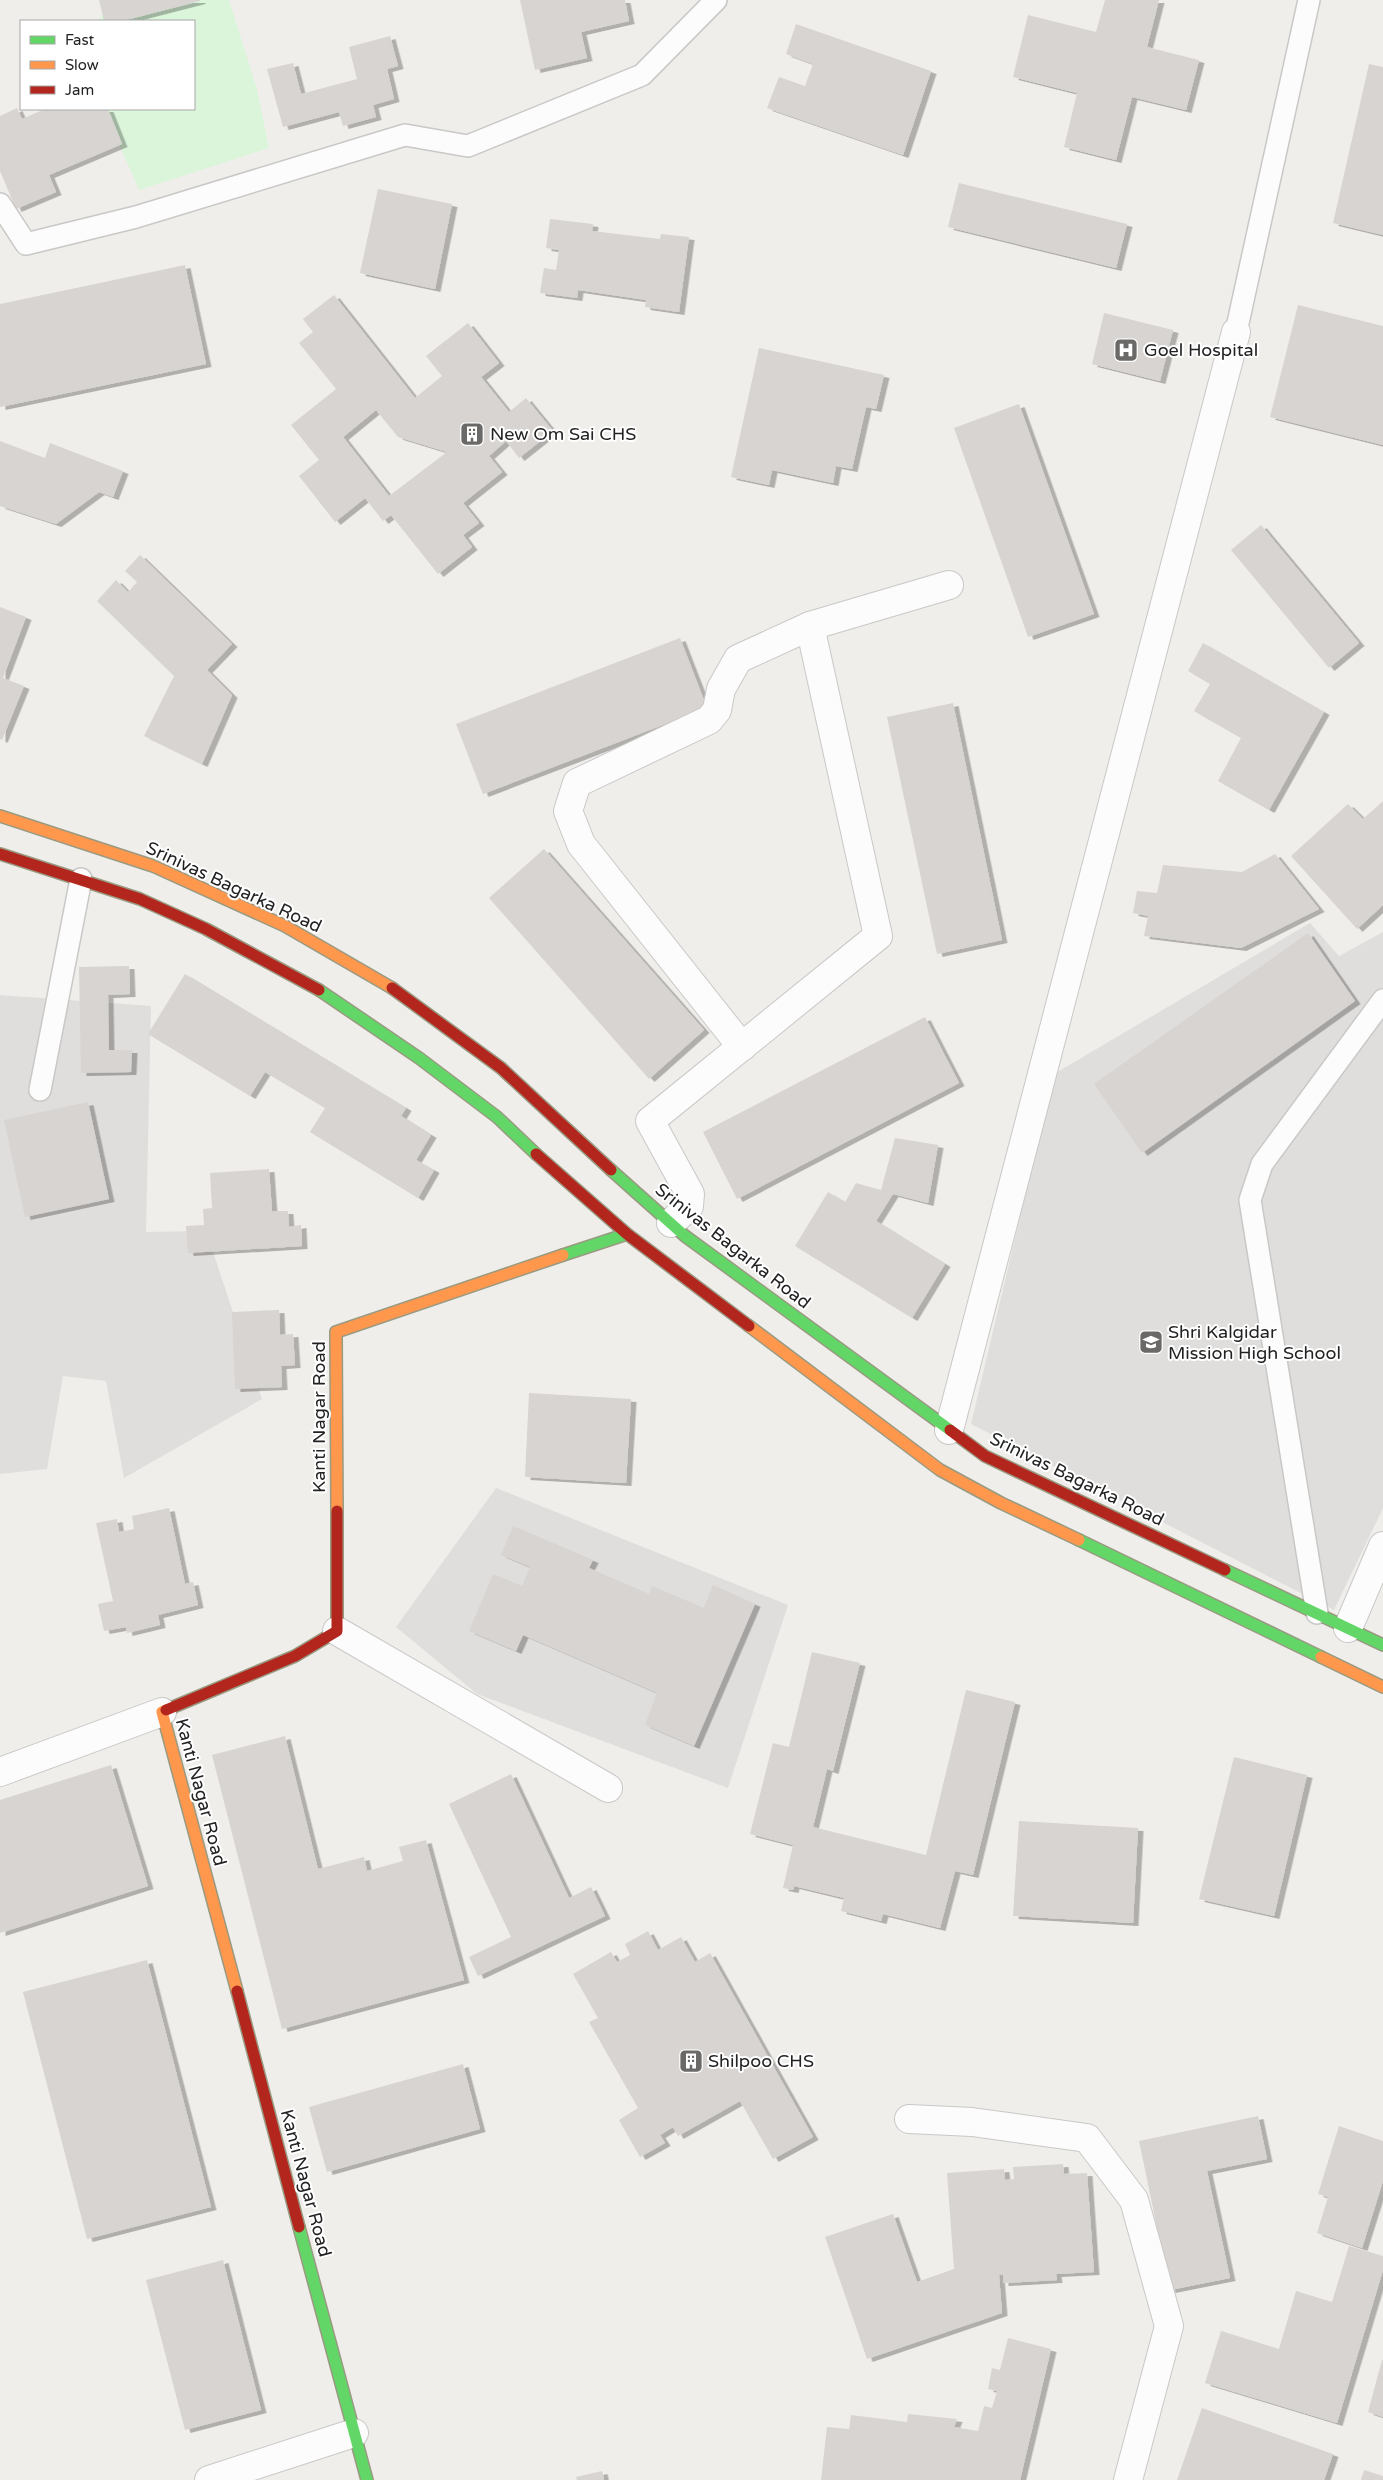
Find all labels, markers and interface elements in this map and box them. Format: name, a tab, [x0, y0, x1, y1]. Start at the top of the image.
legend	[20, 20, 195, 110]
text: Fast	[65, 31, 95, 49]
text: Slow	[65, 56, 99, 74]
text: Jam	[65, 81, 94, 99]
hospital icon: Goel Hospital	[1113, 337, 1139, 363]
place label: Goel Hospital	[1144, 339, 1258, 361]
building icon: New Om Sai CHS	[459, 421, 485, 447]
place label: New Om Sai CHS	[490, 423, 636, 445]
street label: Srinivas Bagarka Road	[143, 837, 325, 937]
street label: Srinivas Bagarka Road	[651, 1178, 815, 1314]
place label: Shri Kalgidar Mission High School	[1168, 1321, 1341, 1364]
school or university icon: Shri Kalgidar Mission High School	[1138, 1329, 1164, 1355]
street label: Kanti Nagar Road	[308, 1341, 330, 1493]
street label: Srinivas Bagarka Road	[986, 1427, 1168, 1531]
street label: Kanti Nagar Road	[171, 1716, 231, 1868]
building icon: Shilpoo CHS	[678, 2048, 704, 2074]
place label: Shilpoo CHS	[708, 2050, 814, 2072]
street label: Kanti Nagar Road	[276, 2107, 336, 2259]

